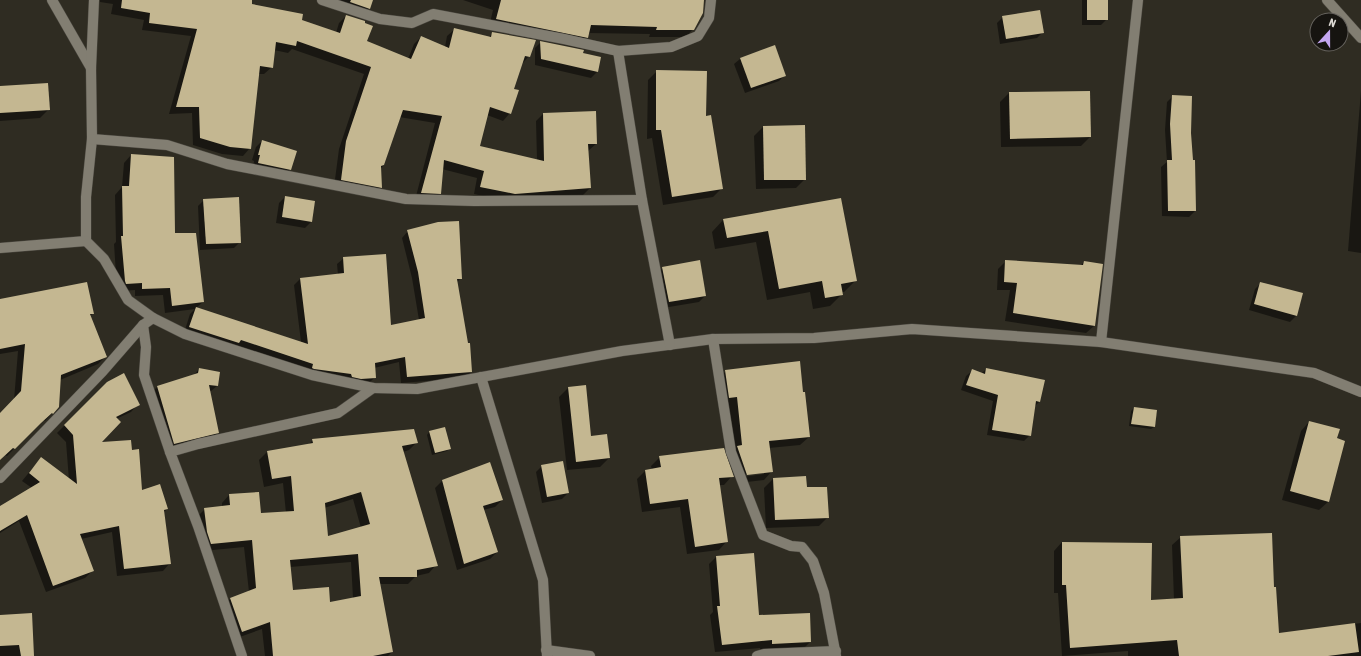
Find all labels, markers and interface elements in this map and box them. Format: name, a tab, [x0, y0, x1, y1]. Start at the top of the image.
north arrow	[1309, 12, 1349, 52]
text: N	[1327, 16, 1338, 29]

